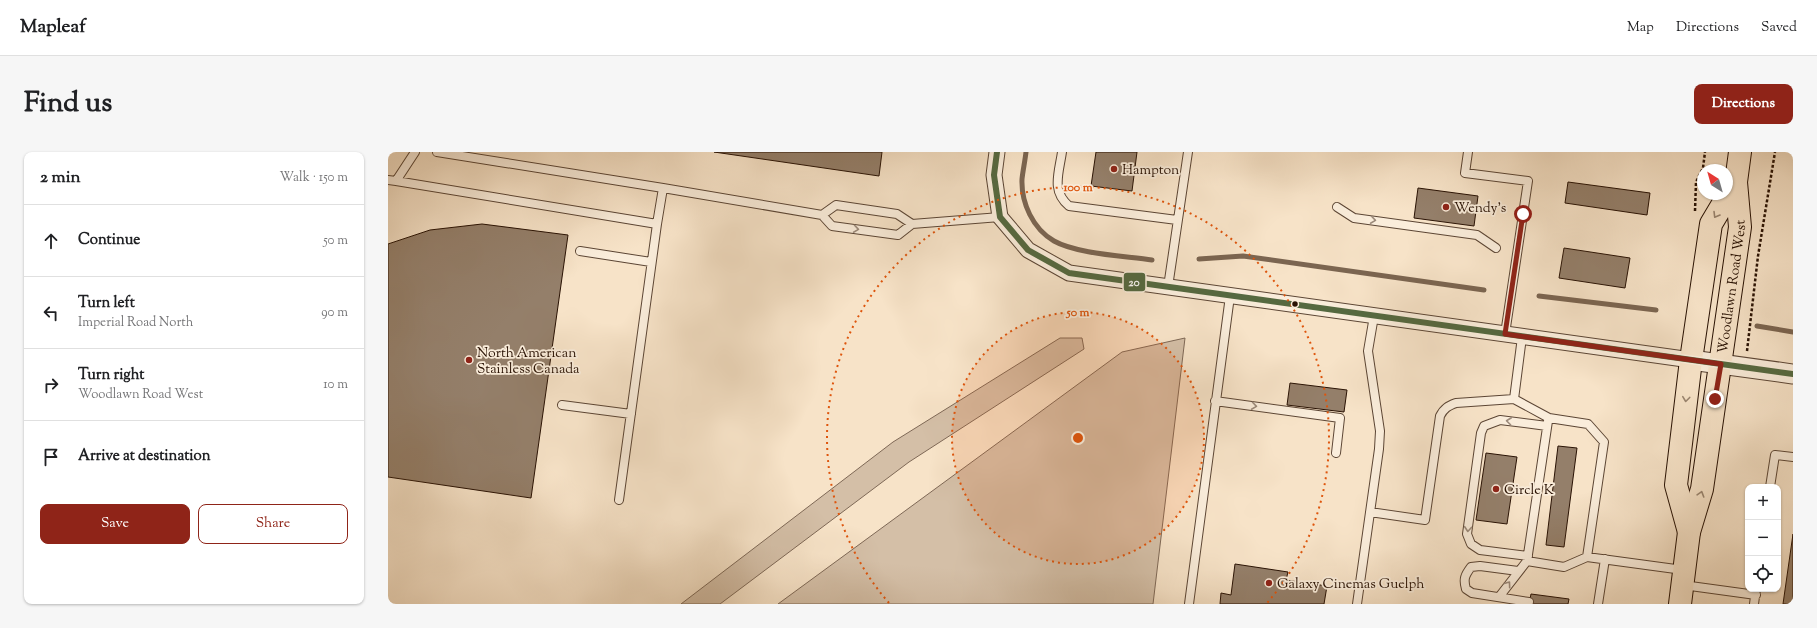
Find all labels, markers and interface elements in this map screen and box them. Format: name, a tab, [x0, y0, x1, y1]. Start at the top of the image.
text: Mapleaf	[20, 14, 86, 41]
text: Map	[1627, 18, 1654, 38]
text: Directions	[1676, 18, 1739, 38]
text: Saved	[1761, 18, 1797, 38]
text: Find us	[24, 84, 112, 124]
button: Directions	[1694, 84, 1793, 124]
place label: Hampton	[1122, 161, 1179, 181]
marker: Hampton	[1109, 164, 1119, 174]
north arrow	[1697, 164, 1733, 200]
text: 2 min	[40, 166, 81, 190]
text: Walk · 150 m	[279, 169, 348, 187]
text: 100 m	[1062, 179, 1093, 197]
place label: Wendy's	[1454, 199, 1506, 219]
marker: Wendy's	[1441, 202, 1451, 212]
route start	[1514, 205, 1532, 223]
one-way arrow	[1714, 211, 1721, 218]
one-way arrow	[1370, 215, 1376, 224]
street label: Woodlawn Road West	[1714, 219, 1752, 355]
one-way arrow	[853, 224, 859, 233]
icon: ahead	[40, 230, 62, 252]
text: Continue	[78, 230, 140, 251]
text: 50 m	[323, 232, 348, 250]
line badge: 20	[1123, 272, 1146, 292]
text: 20	[1129, 275, 1140, 291]
text: Turn left	[78, 293, 135, 314]
unlabelled marker	[1290, 299, 1300, 309]
icon: left	[40, 302, 62, 324]
text: 90 m	[321, 304, 348, 322]
text: 50 m	[1066, 304, 1090, 322]
text: Imperial Road North	[78, 314, 193, 332]
place label: North American Stainless Canada	[477, 344, 580, 380]
marker: North American Stainless Canada	[464, 355, 474, 365]
text: Turn right	[78, 365, 144, 386]
icon: right	[40, 374, 62, 396]
text: 10 m	[323, 376, 348, 394]
text: Woodlawn Road West	[78, 386, 203, 404]
route end	[1706, 390, 1724, 408]
one-way arrow	[1682, 396, 1691, 402]
one-way arrow	[1251, 402, 1257, 411]
one-way arrow	[1506, 417, 1512, 426]
centre of rings	[1071, 431, 1085, 445]
icon: arrive	[40, 446, 62, 468]
text: Arrive at destination	[78, 446, 211, 467]
place label: Circle K	[1504, 481, 1554, 501]
marker: Circle K	[1491, 484, 1501, 494]
map controls	[1745, 484, 1781, 592]
button: +	[1745, 484, 1781, 520]
one-way arrow	[1696, 491, 1705, 498]
button: Save	[40, 504, 190, 544]
button: Share	[198, 504, 348, 544]
button: −	[1745, 520, 1781, 556]
one-way arrow	[1464, 526, 1473, 532]
button: locate	[1745, 556, 1781, 592]
place label: Galaxy Cinemas Guelph	[1277, 575, 1424, 595]
marker: Galaxy Cinemas Guelph	[1264, 578, 1274, 588]
one-way arrow	[1503, 581, 1511, 588]

